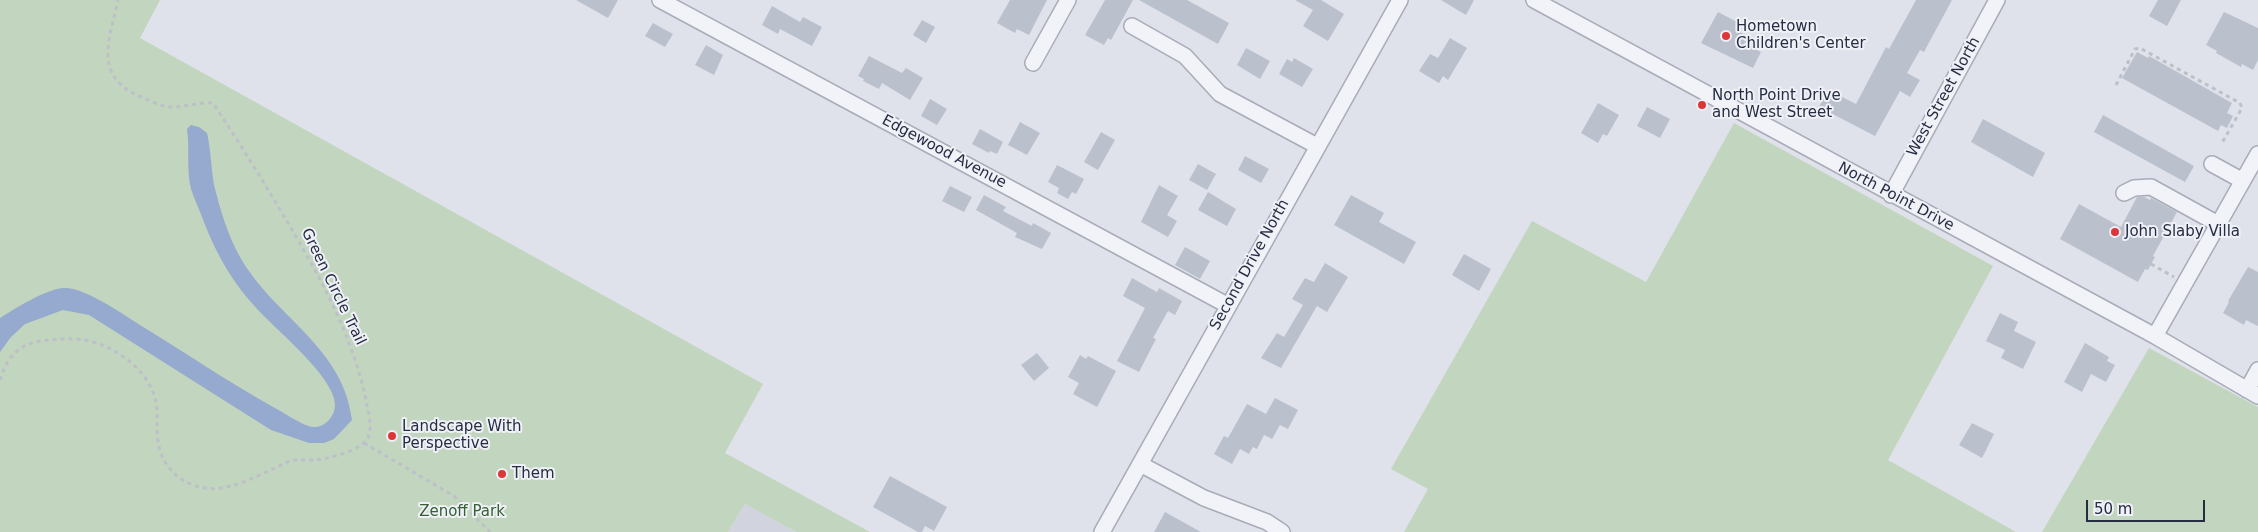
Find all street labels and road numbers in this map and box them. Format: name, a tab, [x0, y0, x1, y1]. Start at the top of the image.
street label: West Street North	[1904, 34, 1984, 160]
street label: Edgewood Avenue	[879, 112, 1009, 192]
street label: North Point Drive	[1835, 159, 1957, 235]
street label: Second Drive North	[1207, 196, 1293, 334]
street label: Green Circle Trail	[297, 226, 369, 348]

